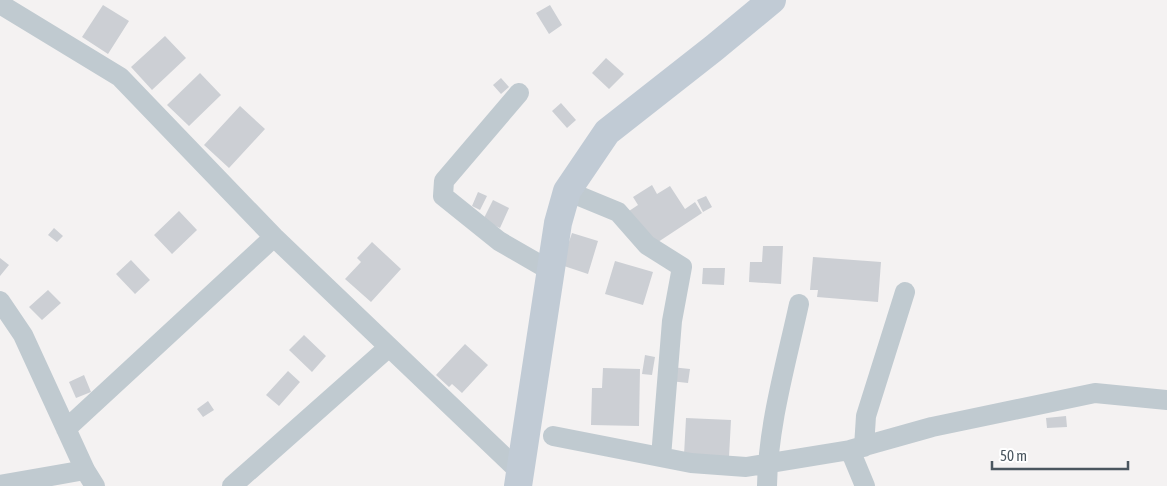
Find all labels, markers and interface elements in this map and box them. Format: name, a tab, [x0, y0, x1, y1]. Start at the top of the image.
scale bar	[992, 438, 1128, 470]
text: 50 m	[1000, 447, 1027, 464]

